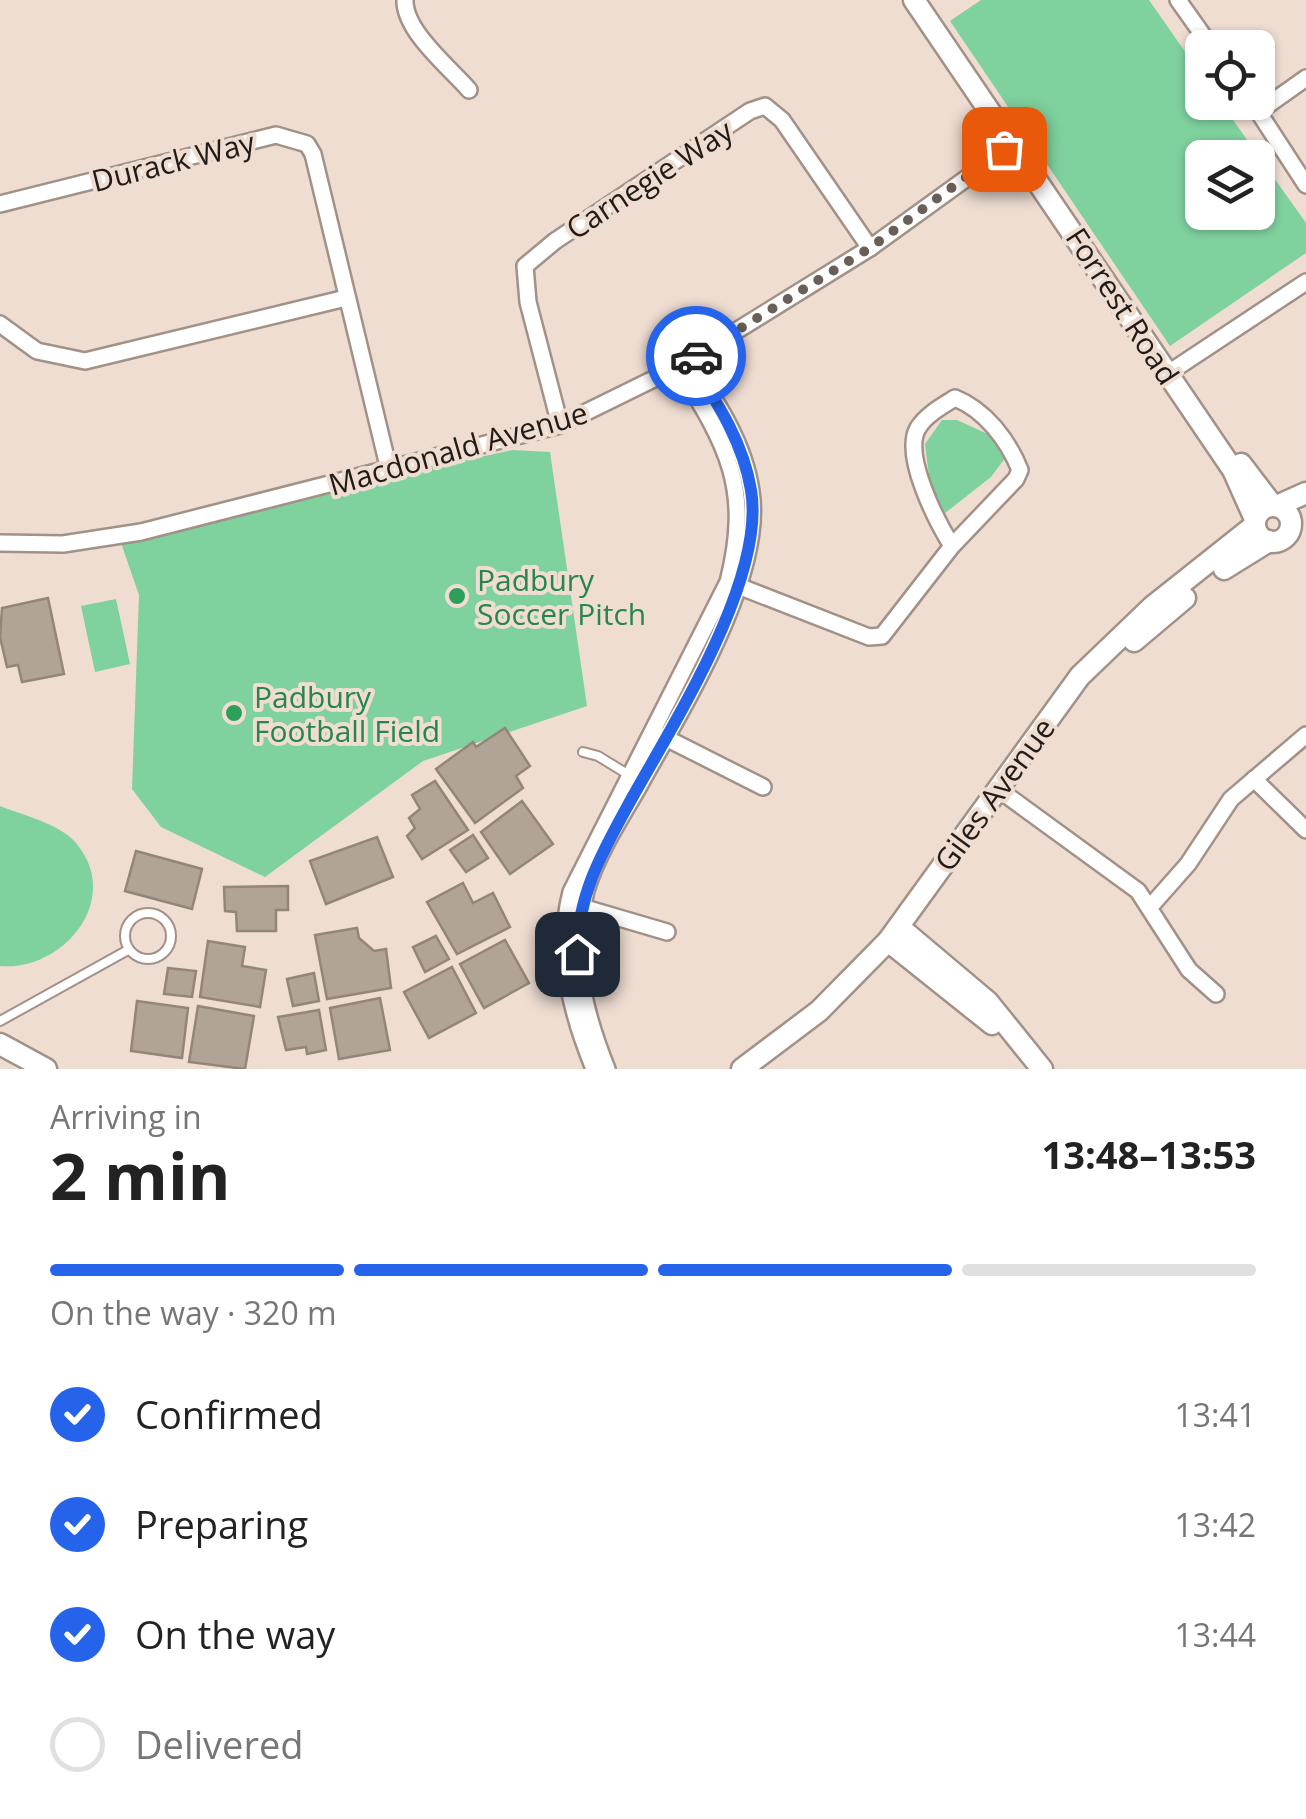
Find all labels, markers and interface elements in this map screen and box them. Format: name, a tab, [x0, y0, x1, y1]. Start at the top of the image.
map controls	[1185, 30, 1275, 230]
button: locate	[1185, 30, 1275, 120]
pin	[962, 107, 1047, 192]
street label: Carnegie Way	[558, 109, 741, 248]
street label: Durack Way	[87, 121, 260, 201]
icon: bag	[977, 122, 1032, 177]
button: layers	[1185, 140, 1275, 230]
street label: Forrest Road	[1057, 220, 1189, 392]
courier	[646, 306, 746, 406]
icon: car	[669, 329, 724, 384]
street label: Macdonald Avenue	[324, 391, 592, 505]
place label: Padbury Soccer Pitch	[477, 559, 646, 634]
marker: Padbury Soccer Pitch	[446, 585, 468, 607]
place label: Padbury Football Field	[254, 676, 440, 751]
marker: Padbury Football Field	[223, 702, 245, 724]
street label: Giles Avenue	[924, 709, 1064, 879]
pin	[535, 912, 620, 997]
icon: home	[550, 927, 605, 982]
text: Arriving in	[50, 1095, 202, 1138]
text: 13:48–13:53	[1042, 1128, 1256, 1180]
text: 2 min	[50, 1131, 230, 1219]
text: On the way · 320 m	[50, 1291, 337, 1334]
icon: check	[50, 1387, 105, 1442]
text: Confirmed	[135, 1388, 323, 1440]
text: 13:41	[1174, 1393, 1256, 1436]
icon: check	[50, 1497, 105, 1552]
text: Preparing	[135, 1498, 308, 1550]
text: 13:42	[1174, 1503, 1256, 1546]
icon: check	[50, 1607, 105, 1662]
text: On the way	[135, 1608, 335, 1660]
text: 13:44	[1174, 1613, 1256, 1656]
text: Delivered	[135, 1718, 304, 1770]

